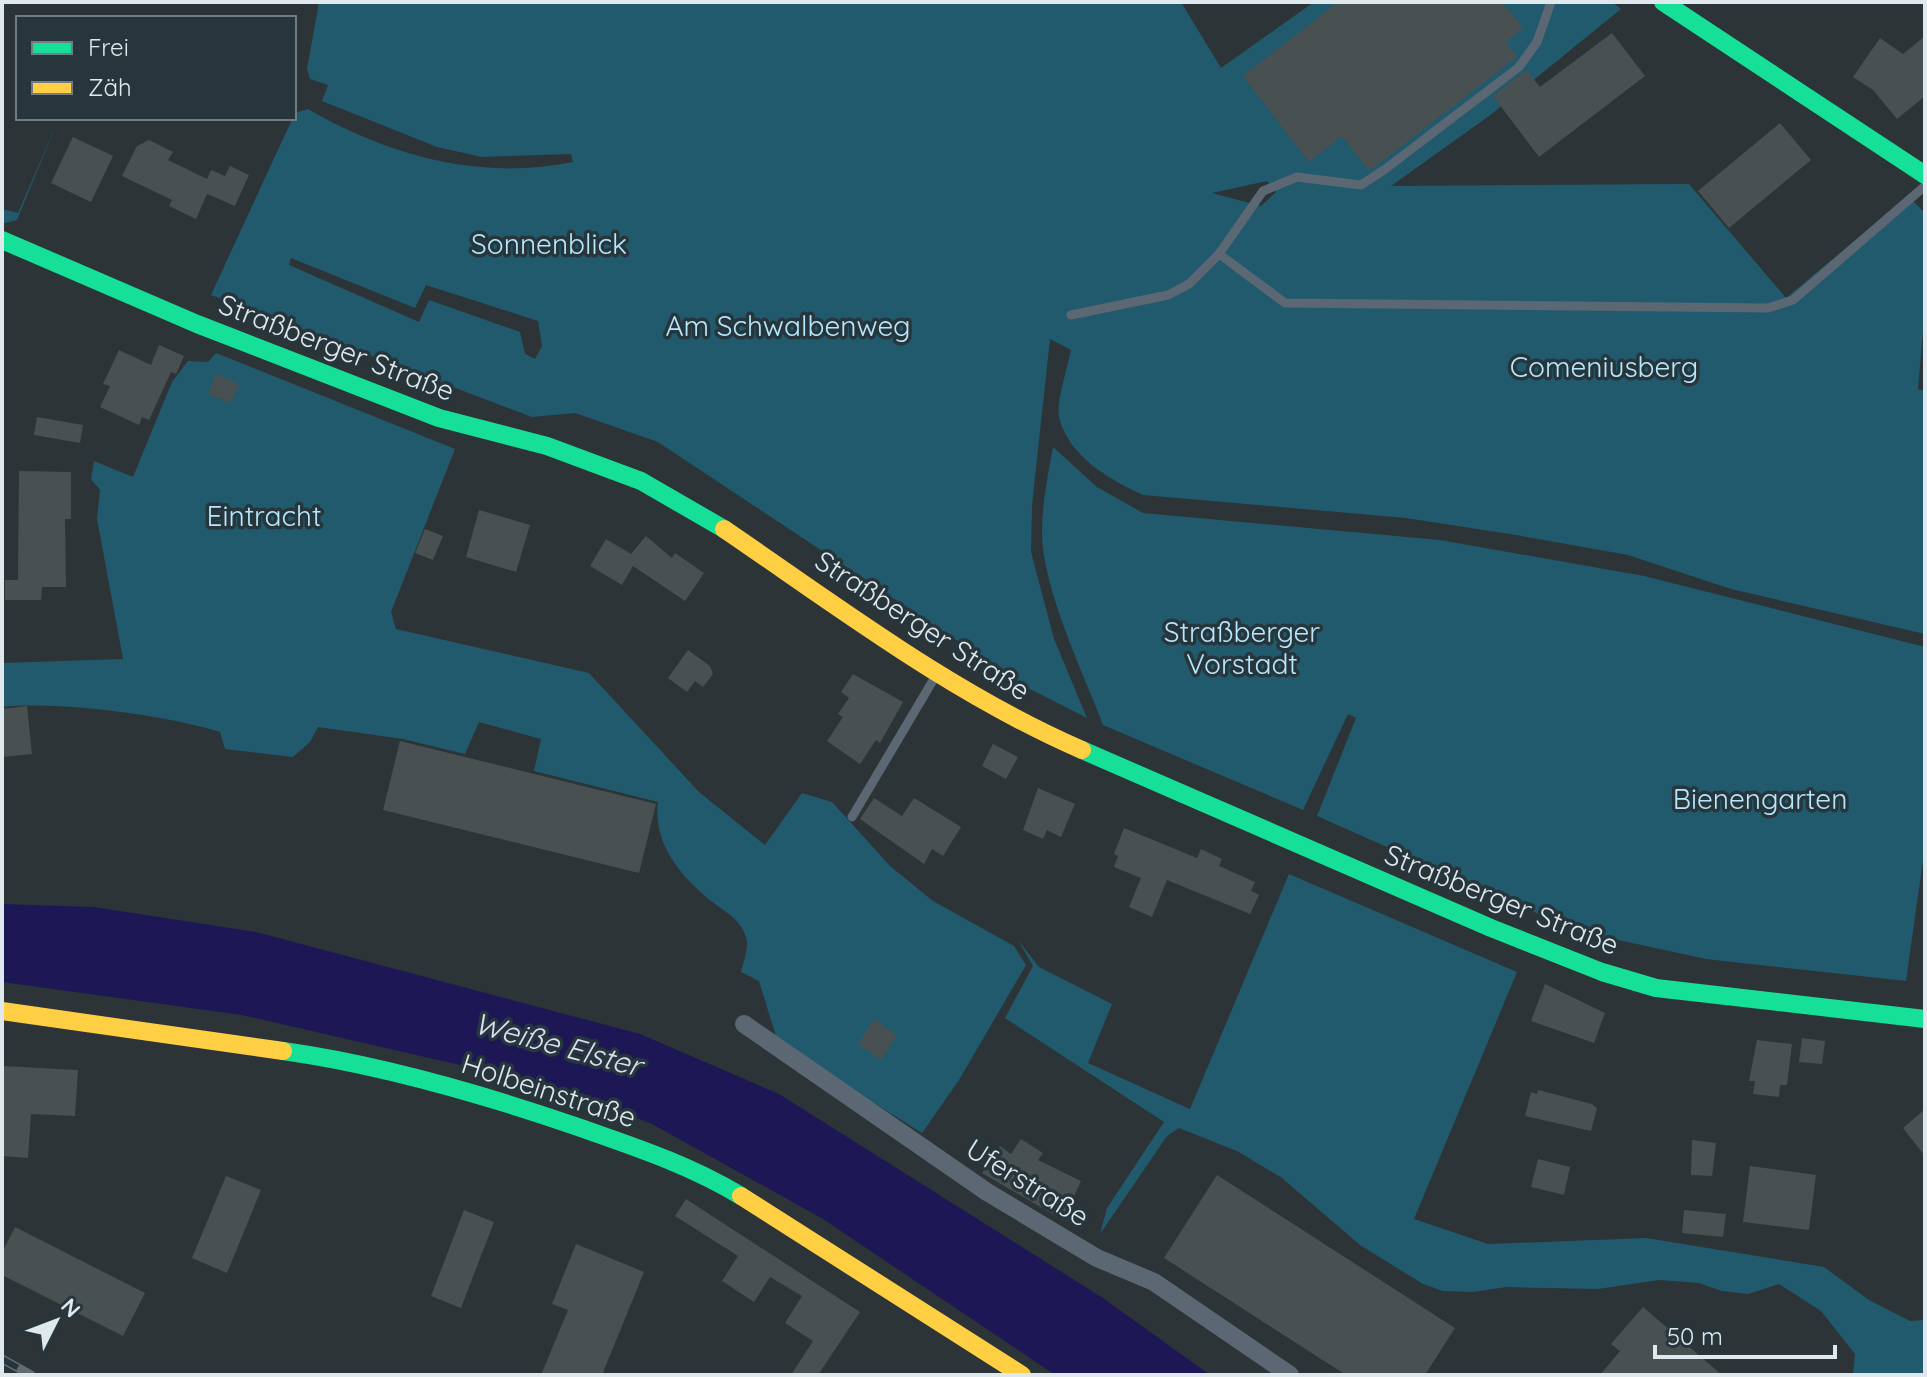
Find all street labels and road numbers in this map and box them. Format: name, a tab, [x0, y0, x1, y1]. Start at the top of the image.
street label: Straßberger Straße	[214, 286, 460, 408]
street label: Straßberger Straße	[809, 542, 1037, 708]
street label: Straßberger Straße	[1380, 836, 1624, 962]
street label: Holbeinstraße	[457, 1045, 641, 1135]
street label: Uferstraße	[960, 1130, 1096, 1234]

